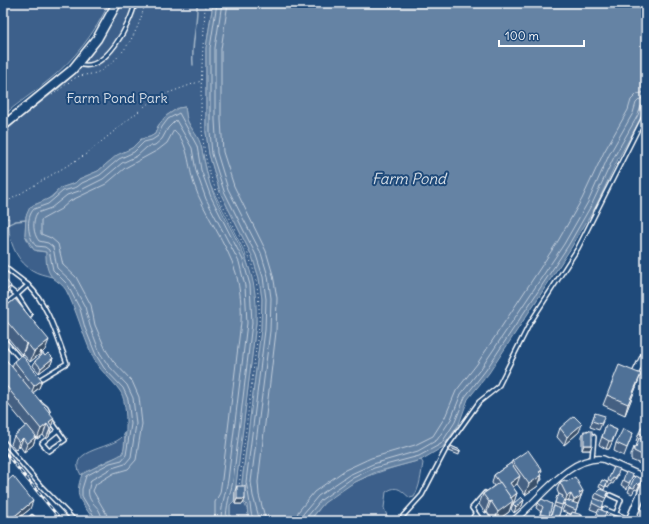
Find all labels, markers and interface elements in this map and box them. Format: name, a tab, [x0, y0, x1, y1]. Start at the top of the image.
scale bar	[499, 22, 584, 48]
text: 100 m	[505, 28, 539, 43]
park label: Farm Pond Park	[66, 89, 168, 107]
water label: Farm Pond	[372, 169, 448, 188]

